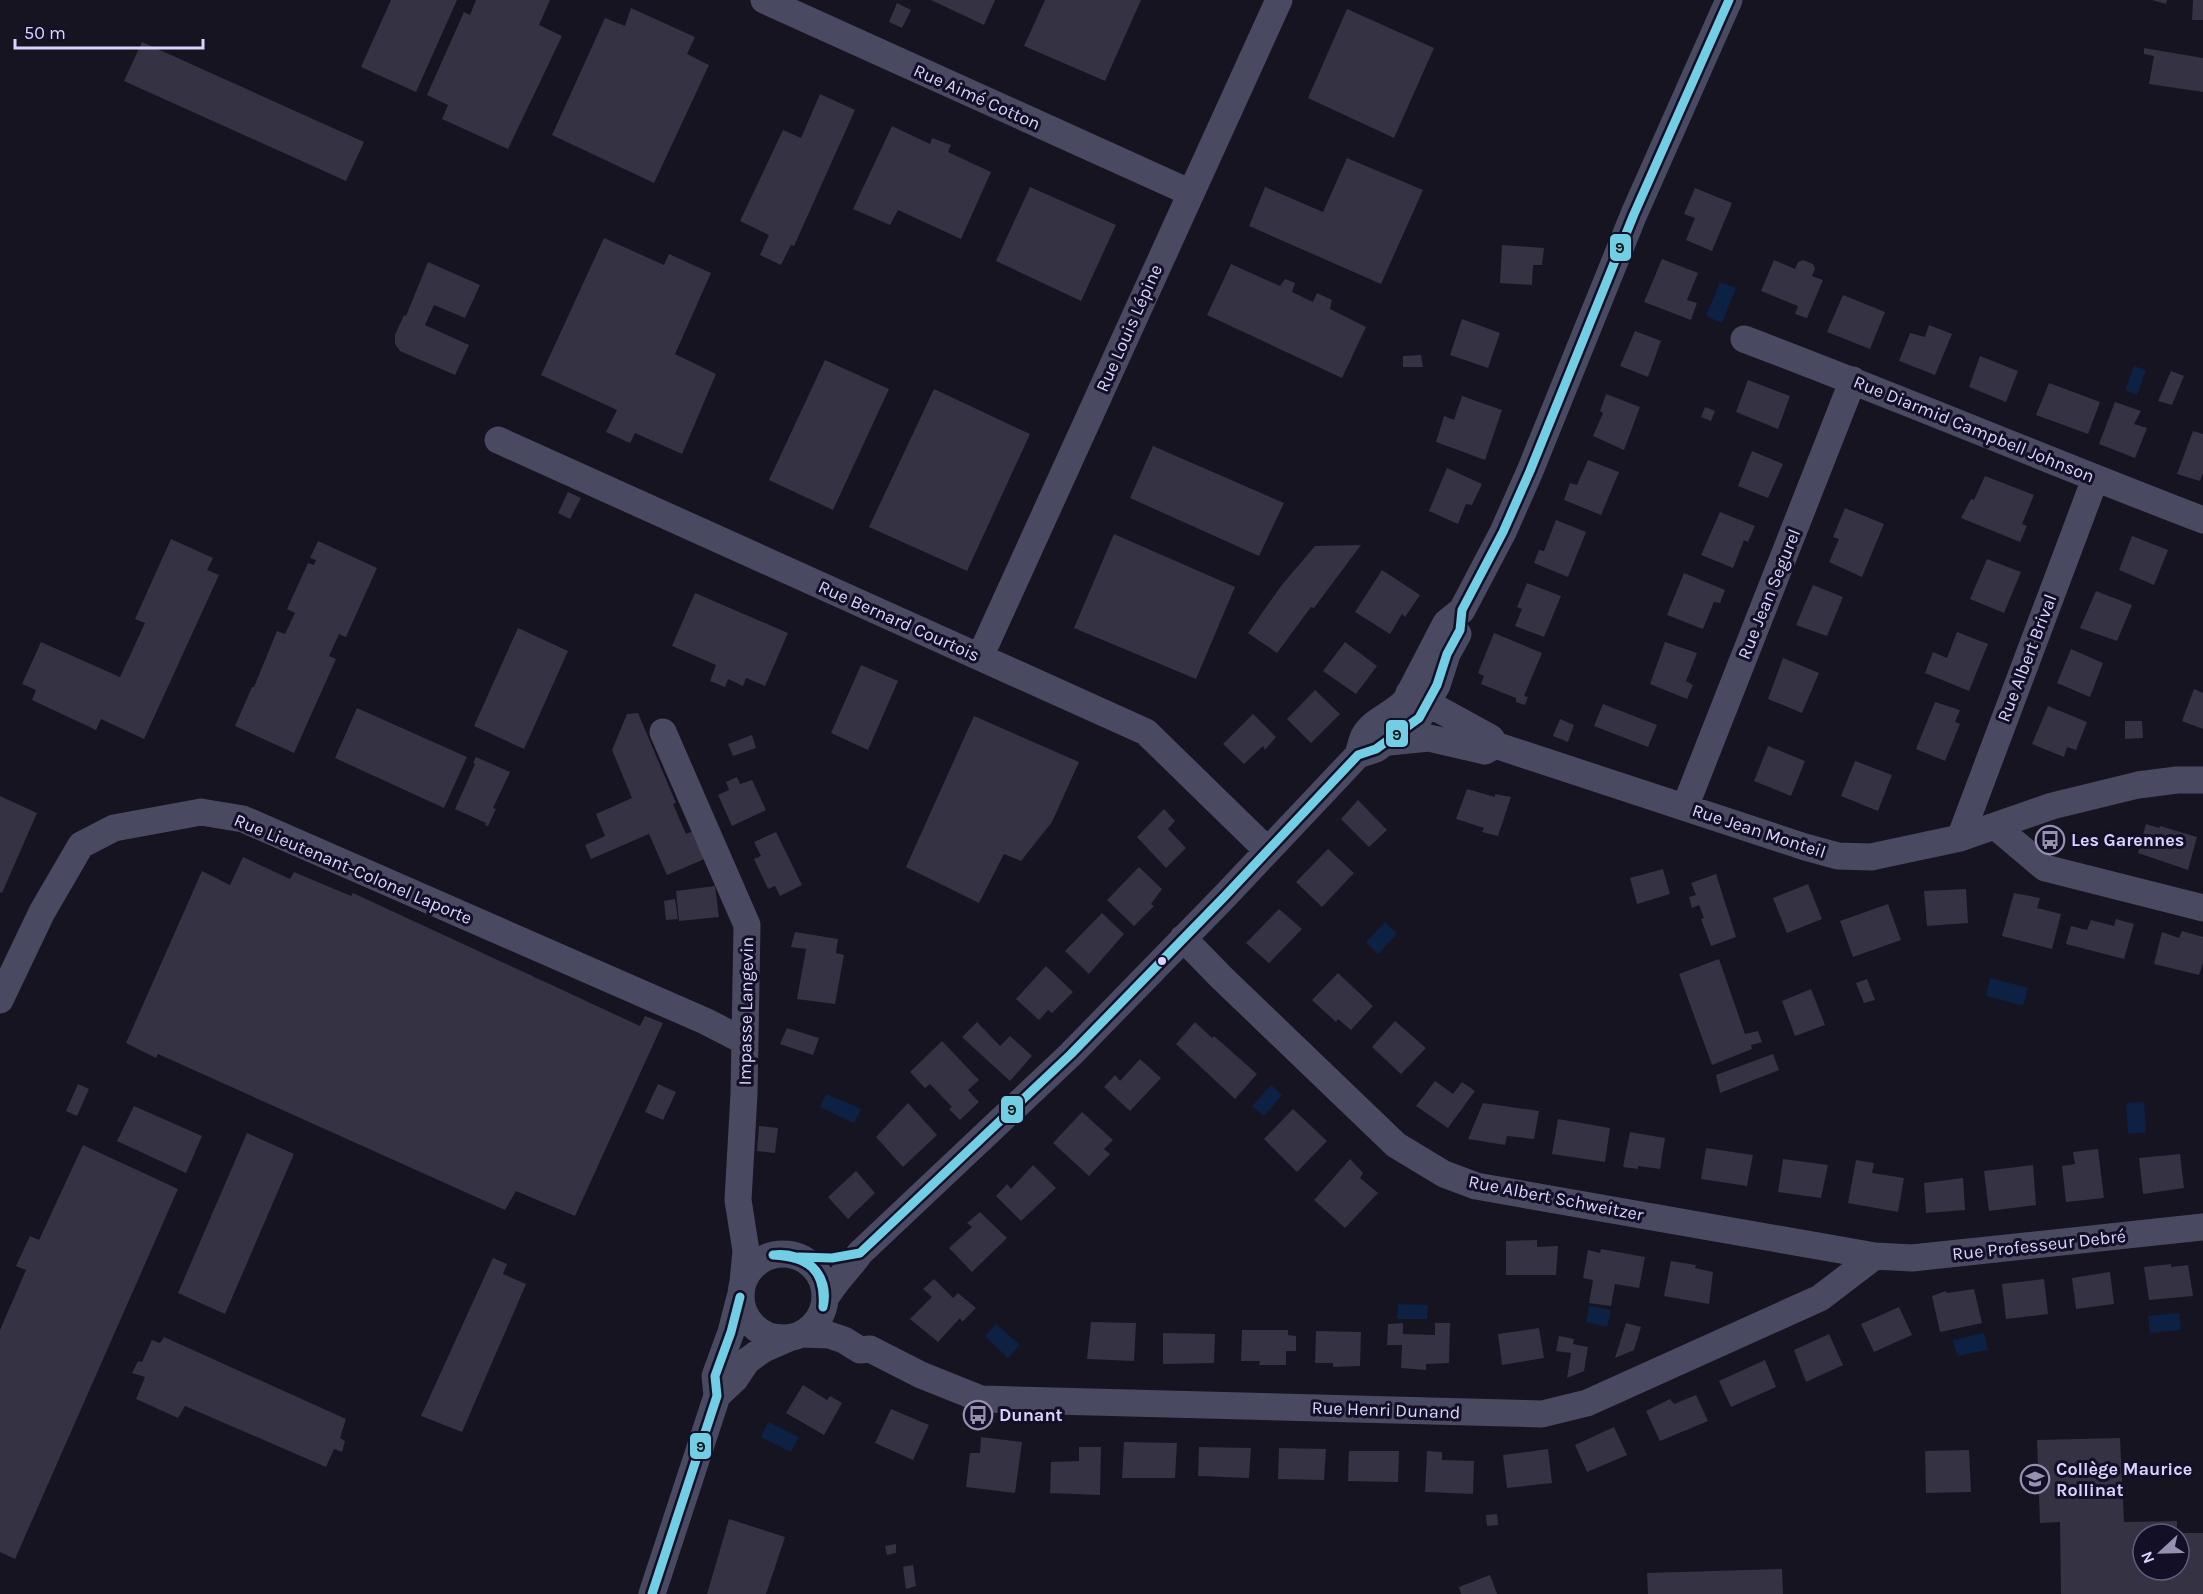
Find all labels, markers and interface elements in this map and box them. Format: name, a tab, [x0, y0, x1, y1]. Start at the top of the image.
scale bar	[15, 12, 202, 50]
text: 50 m	[24, 22, 66, 44]
street label: Rue Aimé Cotton	[910, 59, 1044, 135]
line badge: 9	[1609, 233, 1632, 262]
text: 9	[1615, 238, 1625, 257]
street label: Rue Louis Lépine	[1091, 261, 1167, 395]
street label: Rue Diarmid Campbell Johnson	[1850, 371, 2098, 487]
street label: Rue Jean Segurel	[1733, 525, 1805, 663]
street label: Rue Bernard Courtois	[815, 576, 983, 666]
street label: Rue Albert Brival	[1992, 591, 2062, 725]
line badge: 9	[1385, 719, 1409, 748]
text: 9	[1392, 725, 1402, 744]
street label: Rue Jean Monteil	[1689, 799, 1829, 863]
street label: Rue Lieutenant-Colonel Laporte	[231, 809, 475, 929]
bus stop icon: Les Garennes	[2034, 824, 2066, 856]
place label: Les Garennes	[2071, 829, 2184, 851]
street label: Impasse Langevin	[734, 937, 758, 1085]
unlabelled marker	[1156, 955, 1168, 967]
line badge: 9	[1000, 1095, 1024, 1124]
text: 9	[1007, 1100, 1017, 1119]
street label: Rue Albert Schweitzer	[1467, 1170, 1646, 1226]
street label: Rue Professeur Debré	[1951, 1225, 2127, 1265]
street label: Rue Henri Dunand	[1311, 1396, 1461, 1424]
bus stop icon: Dunant	[962, 1399, 994, 1431]
place label: Dunant	[999, 1404, 1063, 1426]
line badge: 9	[689, 1432, 712, 1460]
text: 9	[696, 1437, 706, 1456]
place label: Collège Maurice Rollinat	[2056, 1458, 2192, 1501]
school or university icon: Collège Maurice Rollinat	[2019, 1463, 2051, 1495]
north arrow	[2131, 1522, 2191, 1582]
text: N	[2137, 1549, 2159, 1566]

